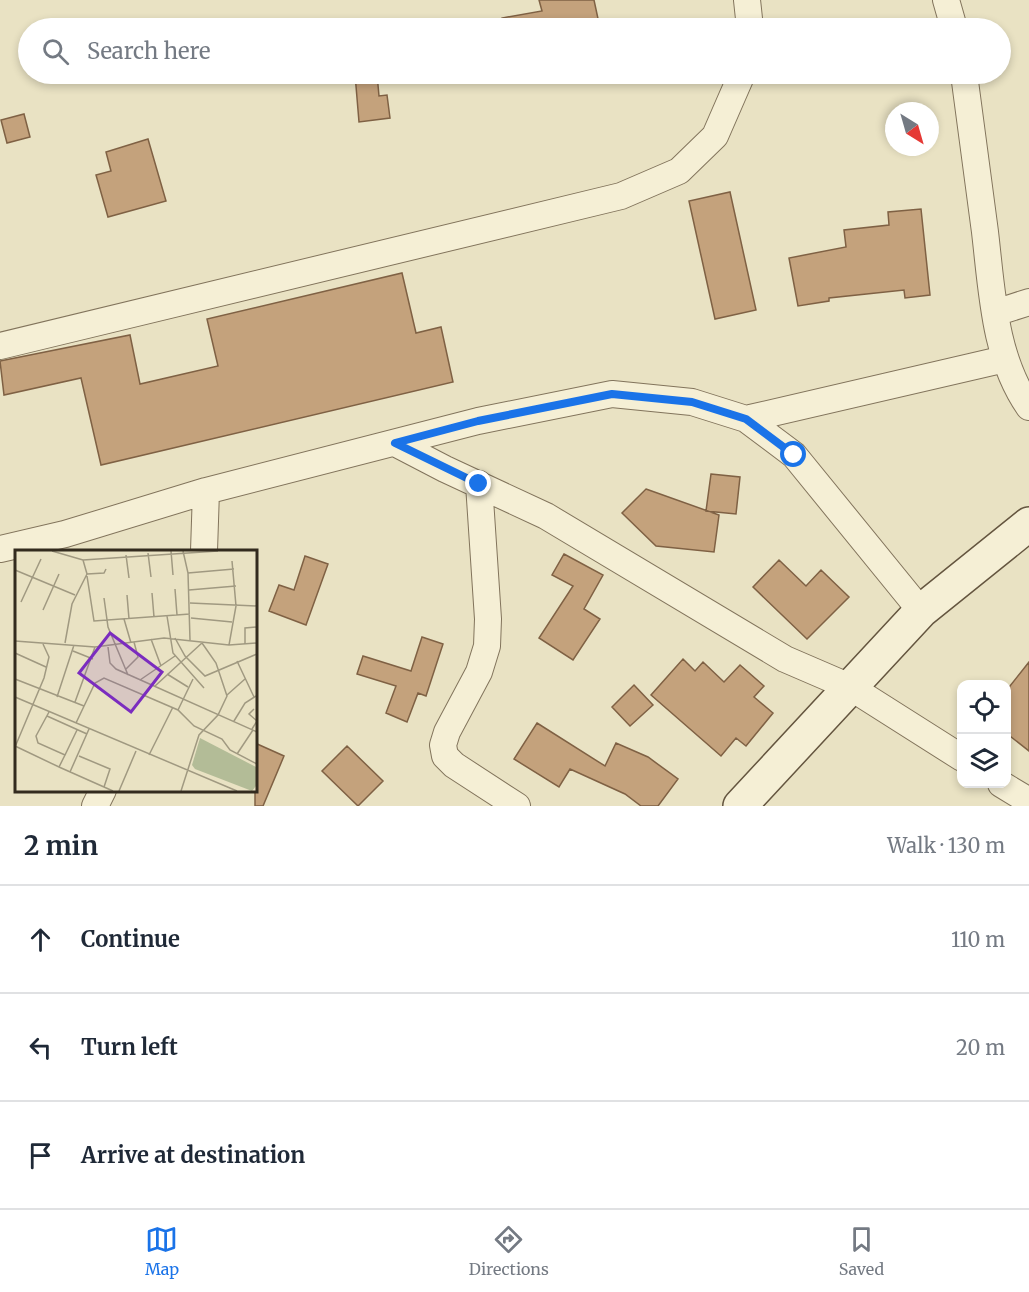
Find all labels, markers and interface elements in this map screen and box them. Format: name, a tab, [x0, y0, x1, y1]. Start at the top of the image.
search box	[18, 18, 1011, 84]
icon: search	[39, 35, 72, 68]
text: Search here	[87, 37, 210, 65]
north arrow	[885, 102, 939, 156]
route start	[780, 441, 806, 467]
route end	[465, 470, 491, 496]
inset map	[15, 550, 256, 791]
map controls	[957, 680, 1011, 788]
button: locate	[957, 680, 1011, 734]
button: layers	[957, 734, 1011, 788]
text: 2 min	[24, 829, 98, 862]
text: Walk · 130 m	[887, 833, 1005, 858]
icon: ahead	[24, 923, 57, 956]
text: Continue	[81, 925, 180, 953]
text: 110 m	[951, 927, 1005, 952]
icon: left	[24, 1031, 57, 1064]
text: Turn left	[81, 1033, 178, 1061]
text: 20 m	[956, 1035, 1005, 1060]
icon: arrive	[24, 1139, 57, 1172]
text: Arrive at destination	[81, 1141, 305, 1169]
tab: Map	[145, 1223, 179, 1279]
tab: Directions	[469, 1223, 549, 1279]
tab: Saved	[839, 1223, 884, 1279]

